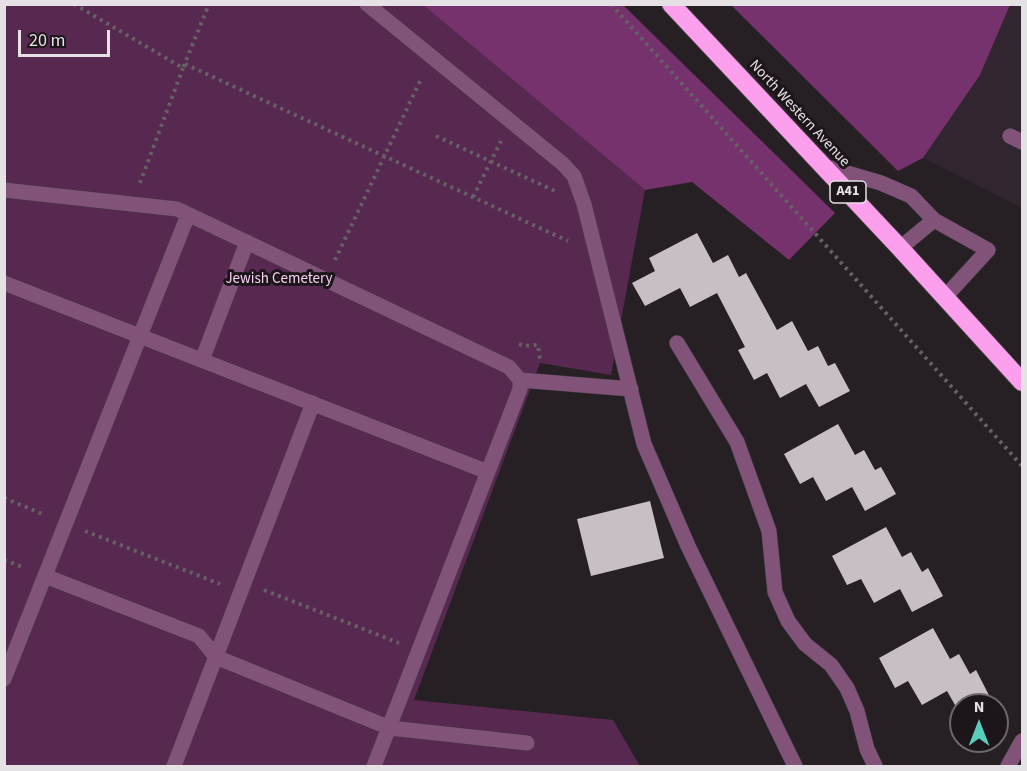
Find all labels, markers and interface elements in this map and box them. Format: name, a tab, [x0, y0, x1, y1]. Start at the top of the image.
scale bar	[21, 18, 112, 56]
text: 20 m	[29, 28, 65, 53]
street label: North Western Avenue	[745, 57, 853, 171]
road number: A41	[830, 181, 866, 203]
park label: Jewish Cemetery	[225, 271, 333, 289]
north arrow	[949, 693, 1009, 753]
text: N	[974, 696, 984, 718]

